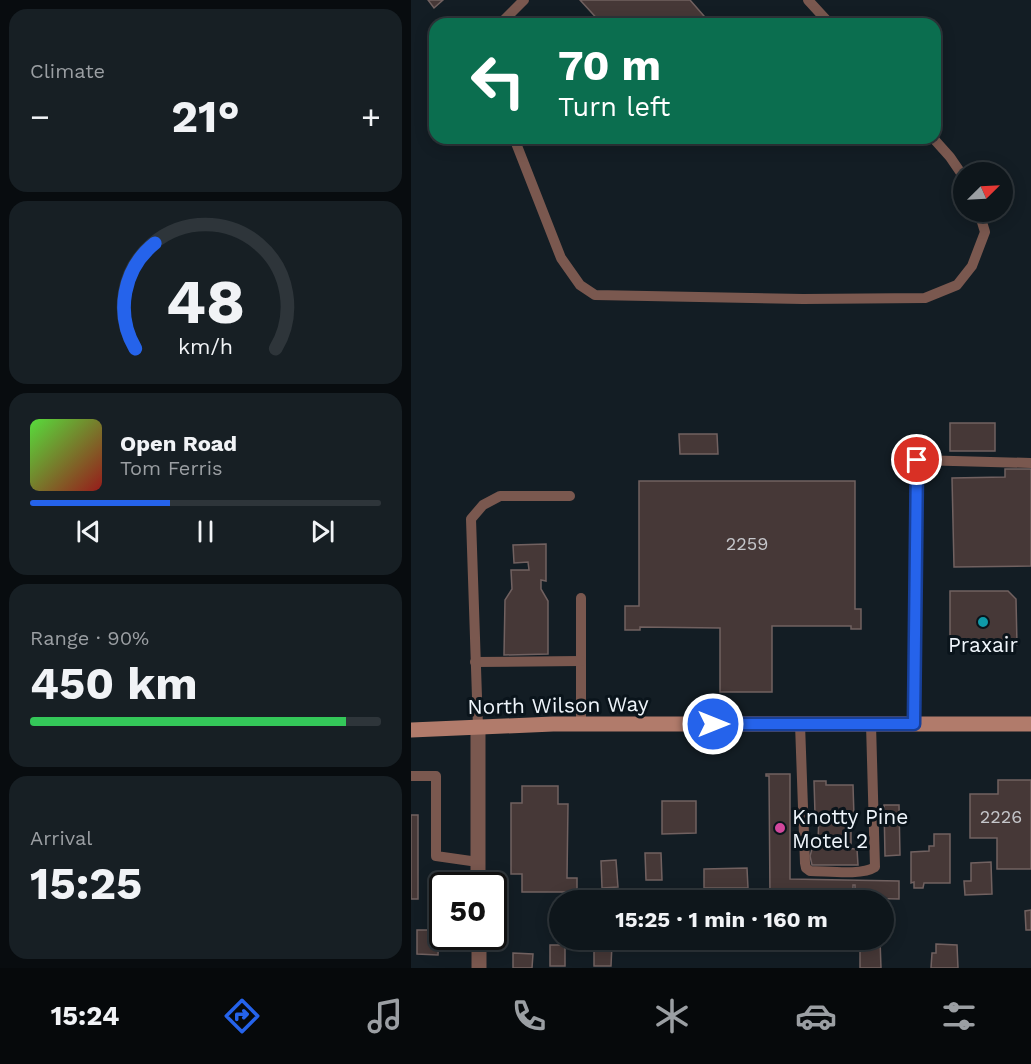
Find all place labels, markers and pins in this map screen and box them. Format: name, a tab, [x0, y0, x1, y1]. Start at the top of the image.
pin	[891, 434, 942, 485]
marker: Praxair	[976, 615, 990, 629]
place label: Praxair	[948, 632, 1018, 657]
place label: Knotty Pine Motel 2	[792, 804, 908, 853]
marker: Knotty Pine Motel 2	[773, 821, 787, 835]

